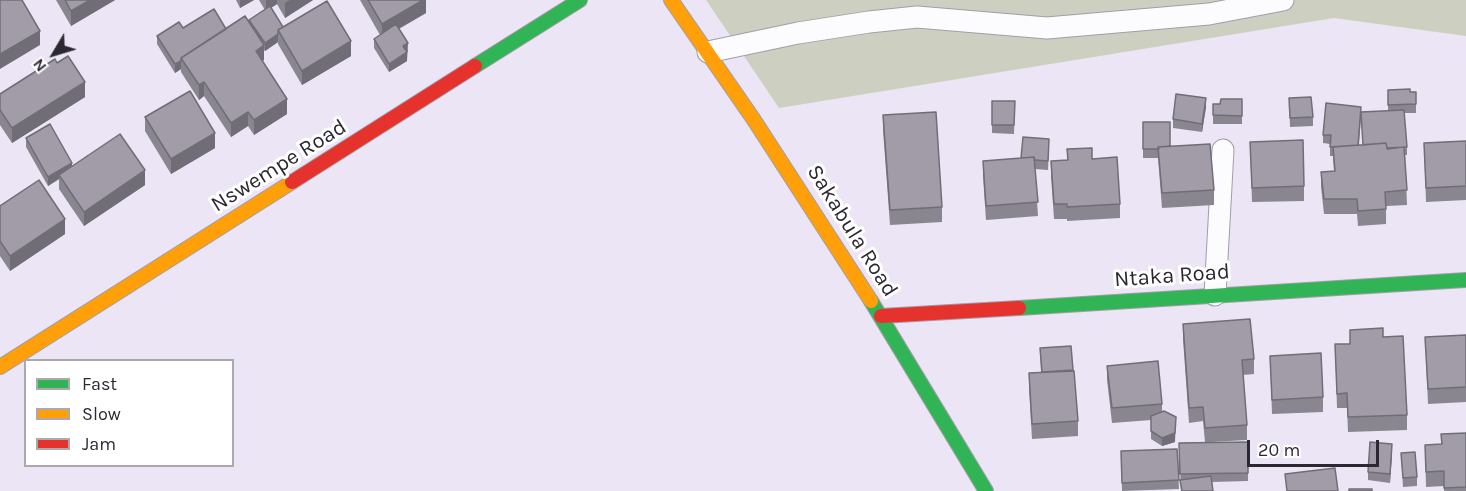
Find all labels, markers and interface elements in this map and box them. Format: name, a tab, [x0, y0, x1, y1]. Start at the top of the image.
north arrow	[24, 24, 84, 84]
text: N	[28, 55, 50, 76]
street label: Nswempe Road	[207, 114, 351, 218]
street label: Sakabula Road	[801, 160, 903, 302]
street label: Ntaka Road	[1113, 259, 1231, 293]
legend	[24, 359, 234, 467]
text: Fast	[82, 373, 117, 395]
text: Slow	[82, 403, 121, 425]
scale bar	[1250, 428, 1382, 466]
text: Jam	[82, 433, 116, 455]
text: 20 m	[1258, 439, 1300, 461]

